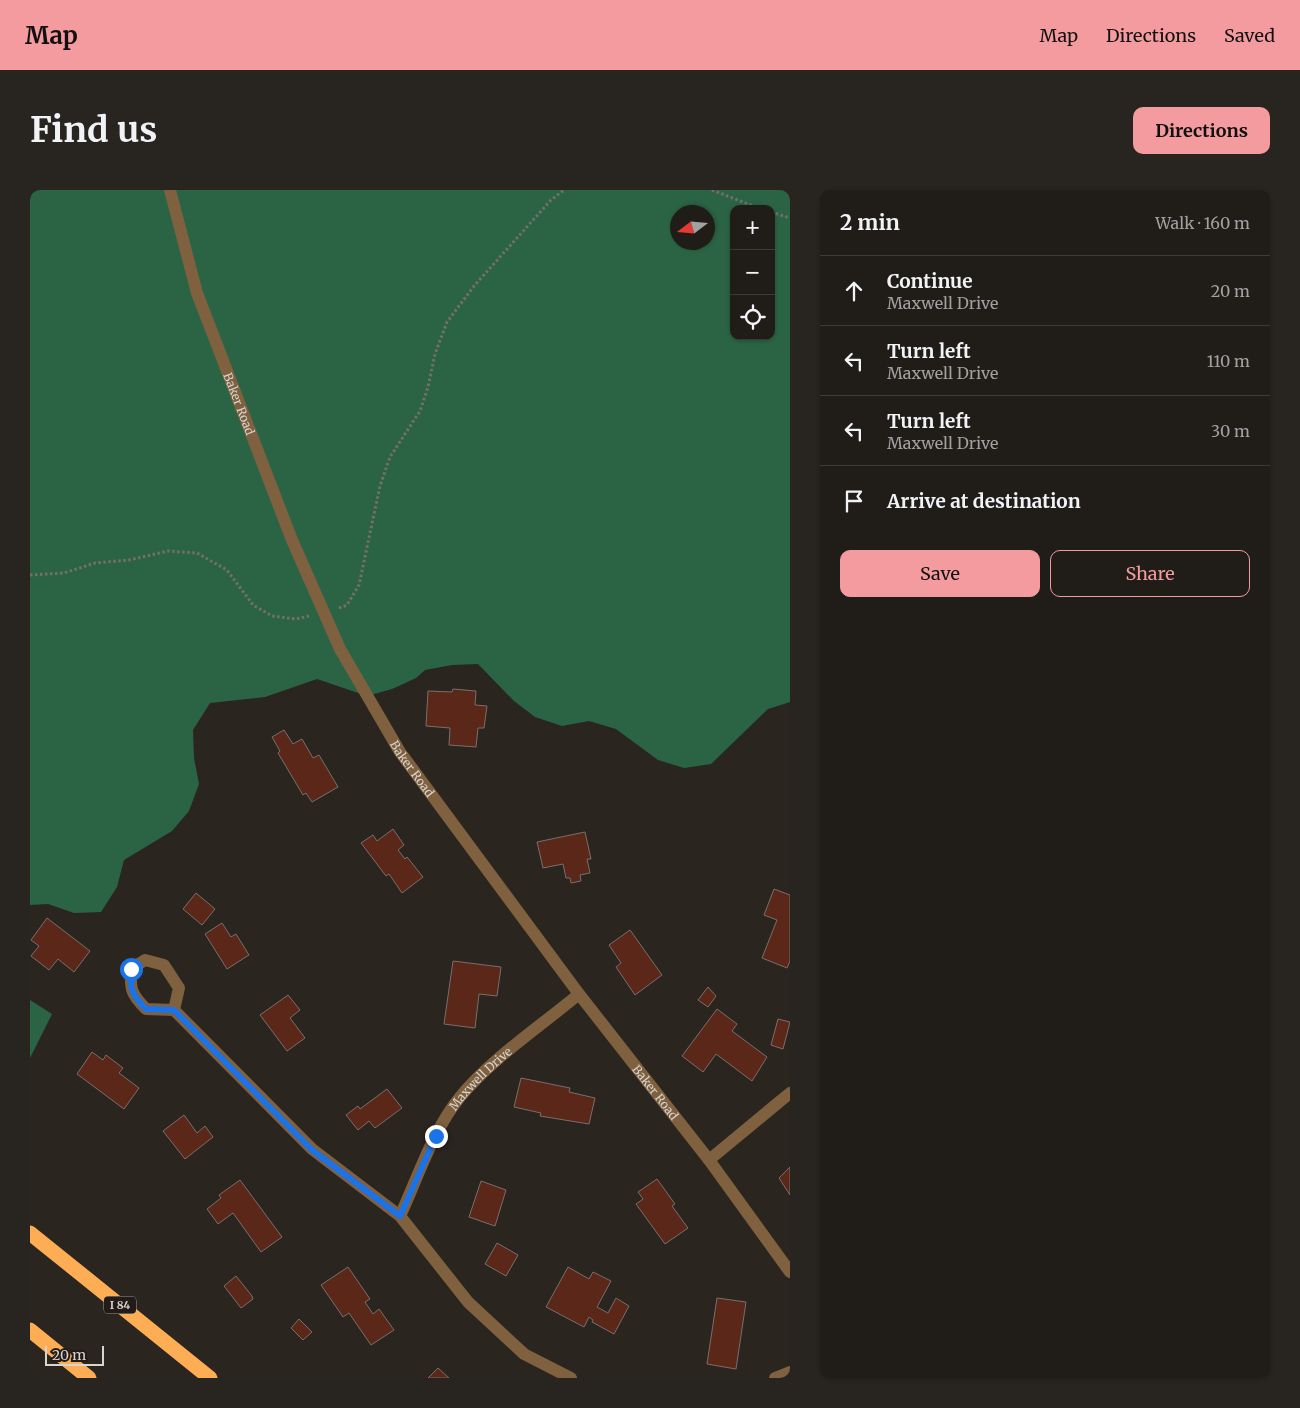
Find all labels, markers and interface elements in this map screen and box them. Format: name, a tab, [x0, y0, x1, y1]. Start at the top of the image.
text: Map	[25, 20, 78, 51]
text: Map	[1040, 24, 1078, 47]
text: Directions	[1106, 24, 1196, 47]
text: Saved	[1224, 24, 1275, 47]
button: Directions	[1133, 107, 1270, 154]
text: Find us	[30, 108, 157, 152]
north arrow	[670, 205, 715, 250]
map controls	[730, 205, 775, 340]
button: +	[730, 205, 775, 250]
text: 2 min	[840, 209, 900, 236]
text: Walk · 160 m	[1155, 213, 1250, 233]
button: −	[730, 250, 775, 295]
text: Continue	[887, 269, 973, 293]
icon: ahead	[840, 277, 868, 305]
text: 20 m	[1211, 281, 1250, 301]
text: Maxwell Drive	[887, 293, 998, 313]
button: locate	[730, 295, 775, 340]
text: Turn left	[887, 339, 971, 363]
icon: left	[840, 347, 868, 375]
text: 110 m	[1207, 351, 1250, 371]
text: Maxwell Drive	[887, 363, 998, 383]
street label: Baker Road	[221, 370, 258, 437]
text: Turn left	[887, 409, 971, 433]
icon: left	[840, 417, 868, 445]
text: 30 m	[1211, 421, 1250, 441]
text: Maxwell Drive	[887, 433, 998, 453]
icon: arrive	[840, 487, 868, 515]
text: Arrive at destination	[887, 489, 1081, 513]
button: Save	[840, 550, 1040, 597]
button: Share	[1050, 550, 1250, 597]
street label: Baker Road	[387, 738, 438, 799]
route start	[120, 958, 143, 981]
street label: Maxwell Drive	[445, 1043, 514, 1113]
street label: Baker Road	[630, 1062, 682, 1123]
route end	[425, 1125, 448, 1148]
road number: I 84	[104, 1296, 136, 1314]
scale bar	[45, 1343, 104, 1366]
text: 20 m	[52, 1346, 86, 1364]

